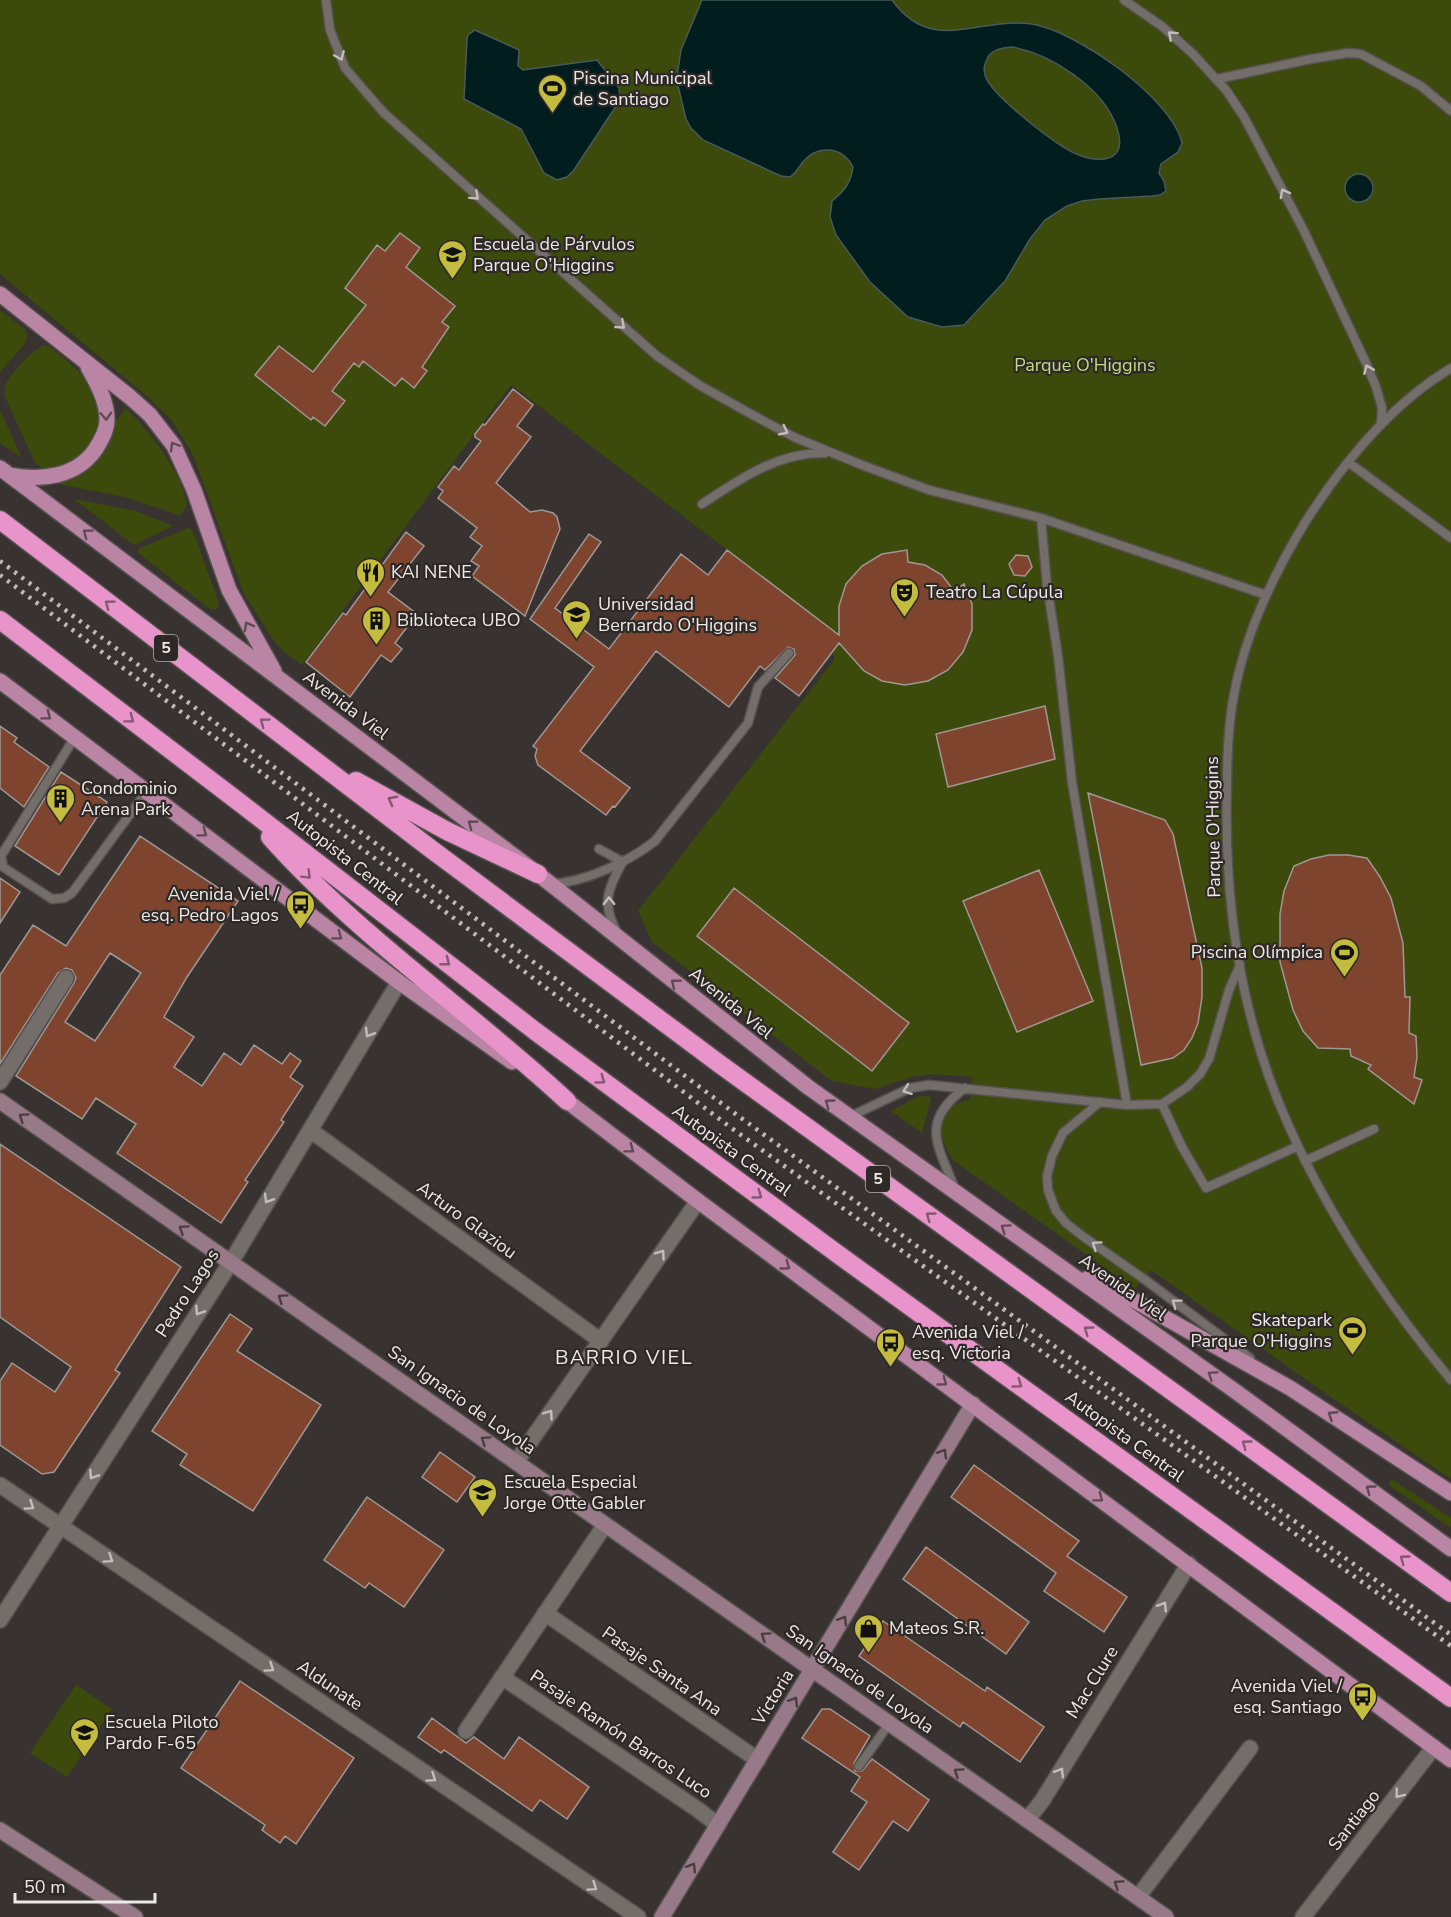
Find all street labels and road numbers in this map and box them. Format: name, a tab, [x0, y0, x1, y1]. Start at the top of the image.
road number: 5	[154, 635, 178, 661]
street label: Avenida Viel	[298, 665, 394, 746]
street label: Parque O'Higgins	[1200, 756, 1226, 898]
street label: Autopista Central	[282, 804, 409, 911]
street label: Avenida Viel	[684, 962, 779, 1045]
street label: Autopista Central	[668, 1099, 797, 1202]
road number: 5	[866, 1166, 890, 1192]
street label: Arturo Glaziou	[412, 1176, 522, 1264]
street label: Pedro Lagos	[150, 1244, 224, 1342]
street label: Avenida Viel	[1074, 1248, 1172, 1326]
street label: San Ignacio de Loyola	[383, 1340, 541, 1460]
street label: Autopista Central	[1061, 1385, 1190, 1488]
street label: San Ignacio de Loyola	[781, 1619, 939, 1739]
street label: Pasaje Santa Ana	[597, 1621, 727, 1721]
street label: Mac Clure	[1060, 1641, 1124, 1723]
street label: Aldunate	[292, 1654, 368, 1716]
street label: Pasaje Ramón Barros Luco	[525, 1664, 717, 1804]
street label: Victoria	[746, 1665, 799, 1730]
street label: Santiago	[1323, 1784, 1385, 1856]

